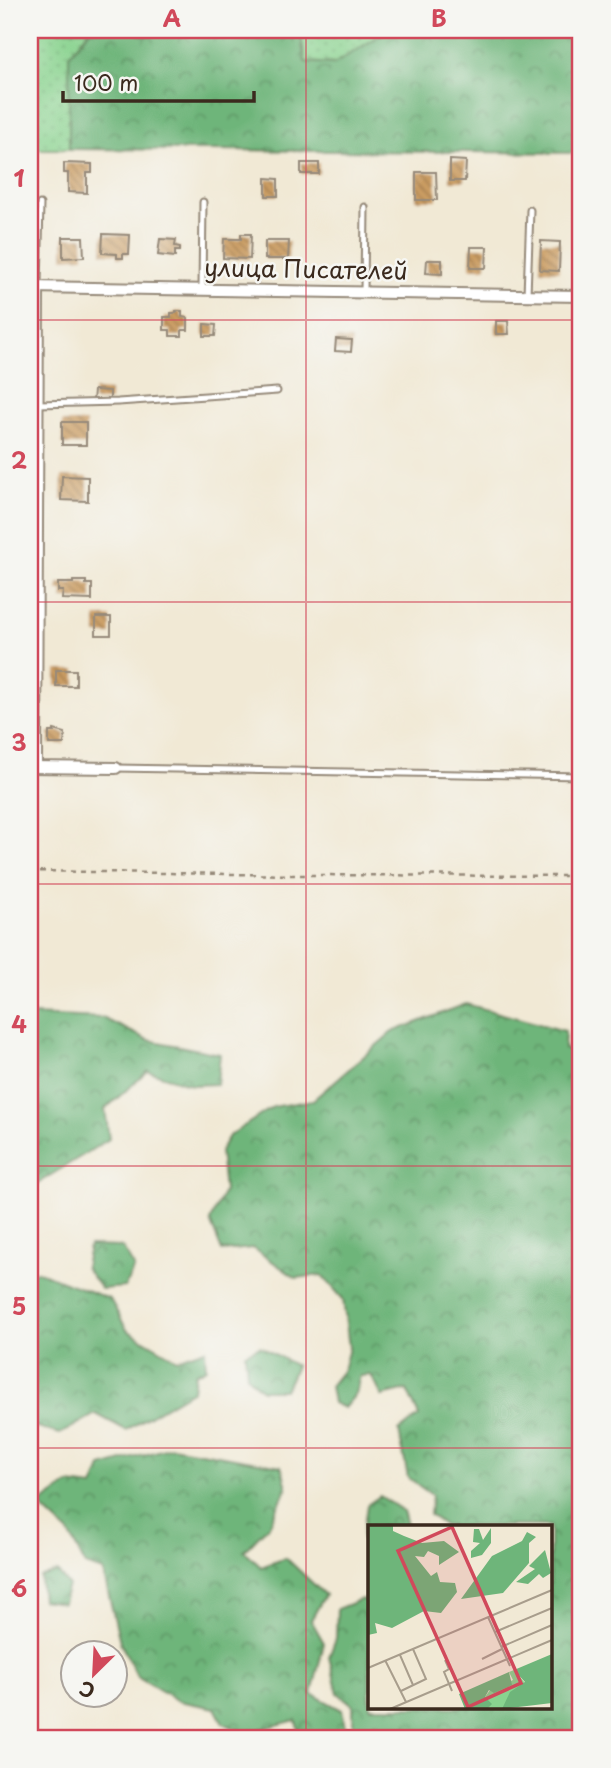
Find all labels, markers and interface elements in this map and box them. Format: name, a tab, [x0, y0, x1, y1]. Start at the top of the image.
text: A	[163, 0, 181, 35]
text: B	[431, 0, 447, 35]
scale bar	[63, 60, 254, 104]
text: 100 m	[74, 66, 138, 98]
text: 1	[14, 160, 25, 195]
street label: улица Писателей	[204, 248, 408, 288]
text: 2	[11, 442, 27, 477]
text: 3	[11, 724, 27, 759]
text: 4	[11, 1006, 27, 1041]
text: 5	[12, 1288, 26, 1323]
inset map	[368, 1525, 552, 1708]
text: 6	[11, 1570, 27, 1605]
north arrow	[60, 1638, 130, 1708]
text: С	[74, 1675, 99, 1706]

